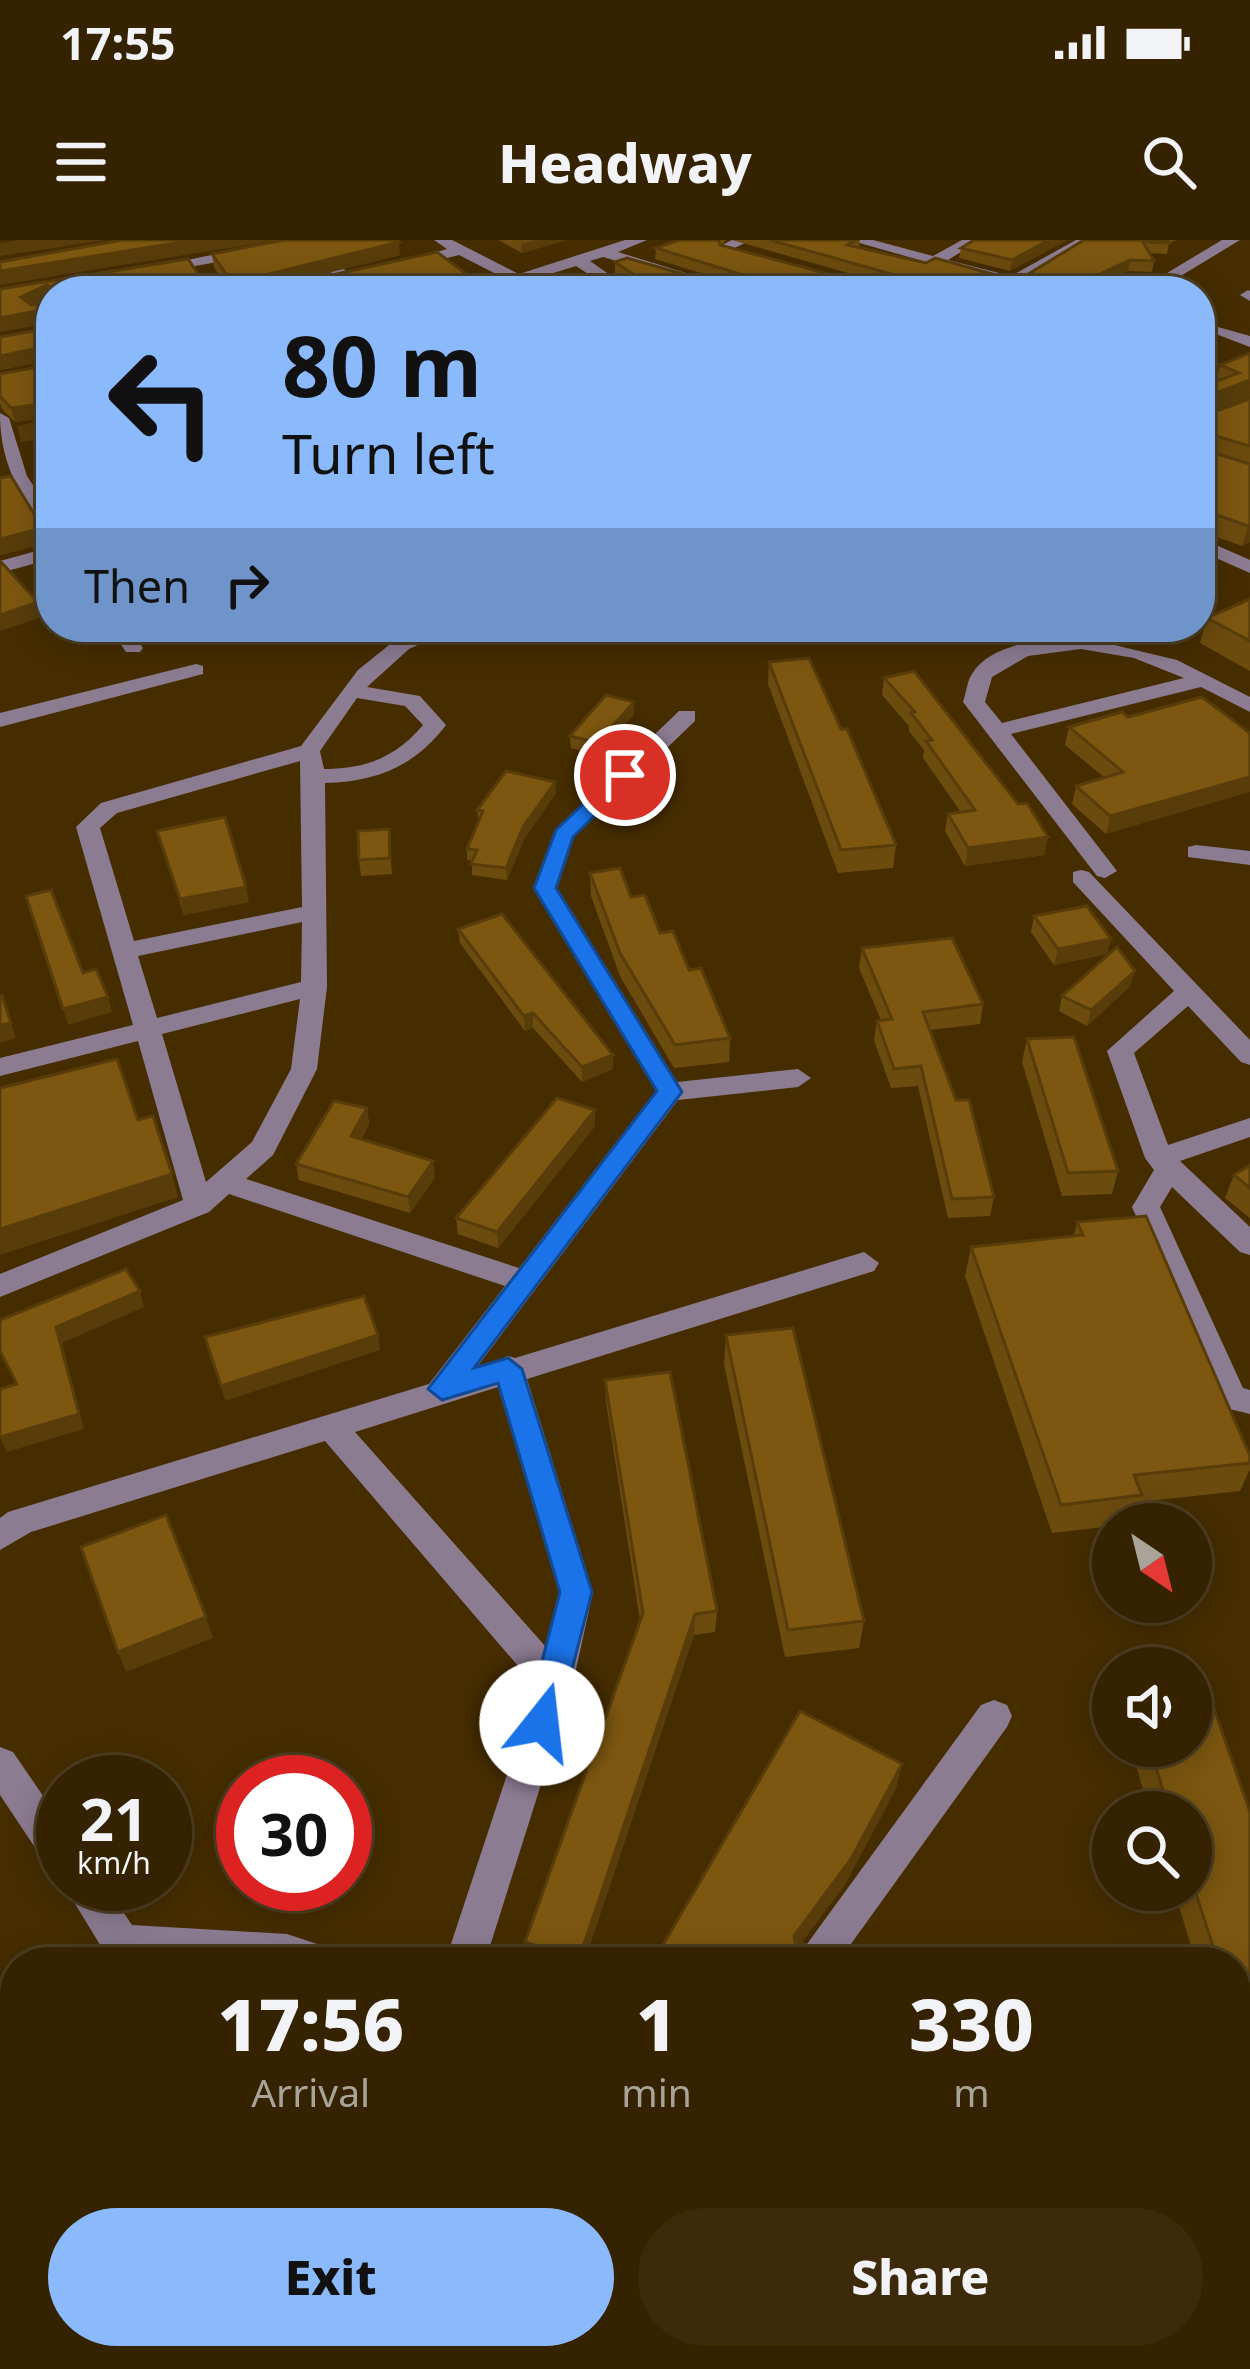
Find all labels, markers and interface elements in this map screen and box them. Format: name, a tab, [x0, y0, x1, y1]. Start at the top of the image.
text: 17:55	[60, 12, 176, 73]
text: Headway	[498, 125, 752, 199]
icon: menu	[48, 129, 114, 195]
icon: search	[1136, 129, 1202, 195]
text: 80 m	[282, 307, 482, 422]
icon: left	[84, 324, 240, 480]
text: Turn left	[282, 416, 495, 490]
icon: right	[214, 552, 280, 618]
text: Then	[84, 555, 190, 616]
pin	[574, 724, 676, 826]
icon: arrive	[592, 742, 658, 808]
north arrow	[1092, 1503, 1212, 1623]
map controls	[1092, 1503, 1212, 1911]
button: sound	[1092, 1647, 1212, 1767]
position arrow	[479, 1660, 605, 1786]
speed limit sign: 30	[216, 1755, 372, 1911]
text: 21	[80, 1777, 148, 1859]
button: search	[1092, 1791, 1212, 1911]
text: km/h	[77, 1842, 151, 1883]
text: 17:56	[217, 1974, 404, 2072]
text: 1	[636, 1974, 677, 2072]
text: 330	[909, 1974, 1034, 2072]
text: Arrival	[251, 2065, 370, 2118]
text: min	[621, 2065, 692, 2118]
text: m	[953, 2065, 990, 2118]
button: Exit	[48, 2208, 614, 2346]
button: Share	[638, 2208, 1203, 2346]

